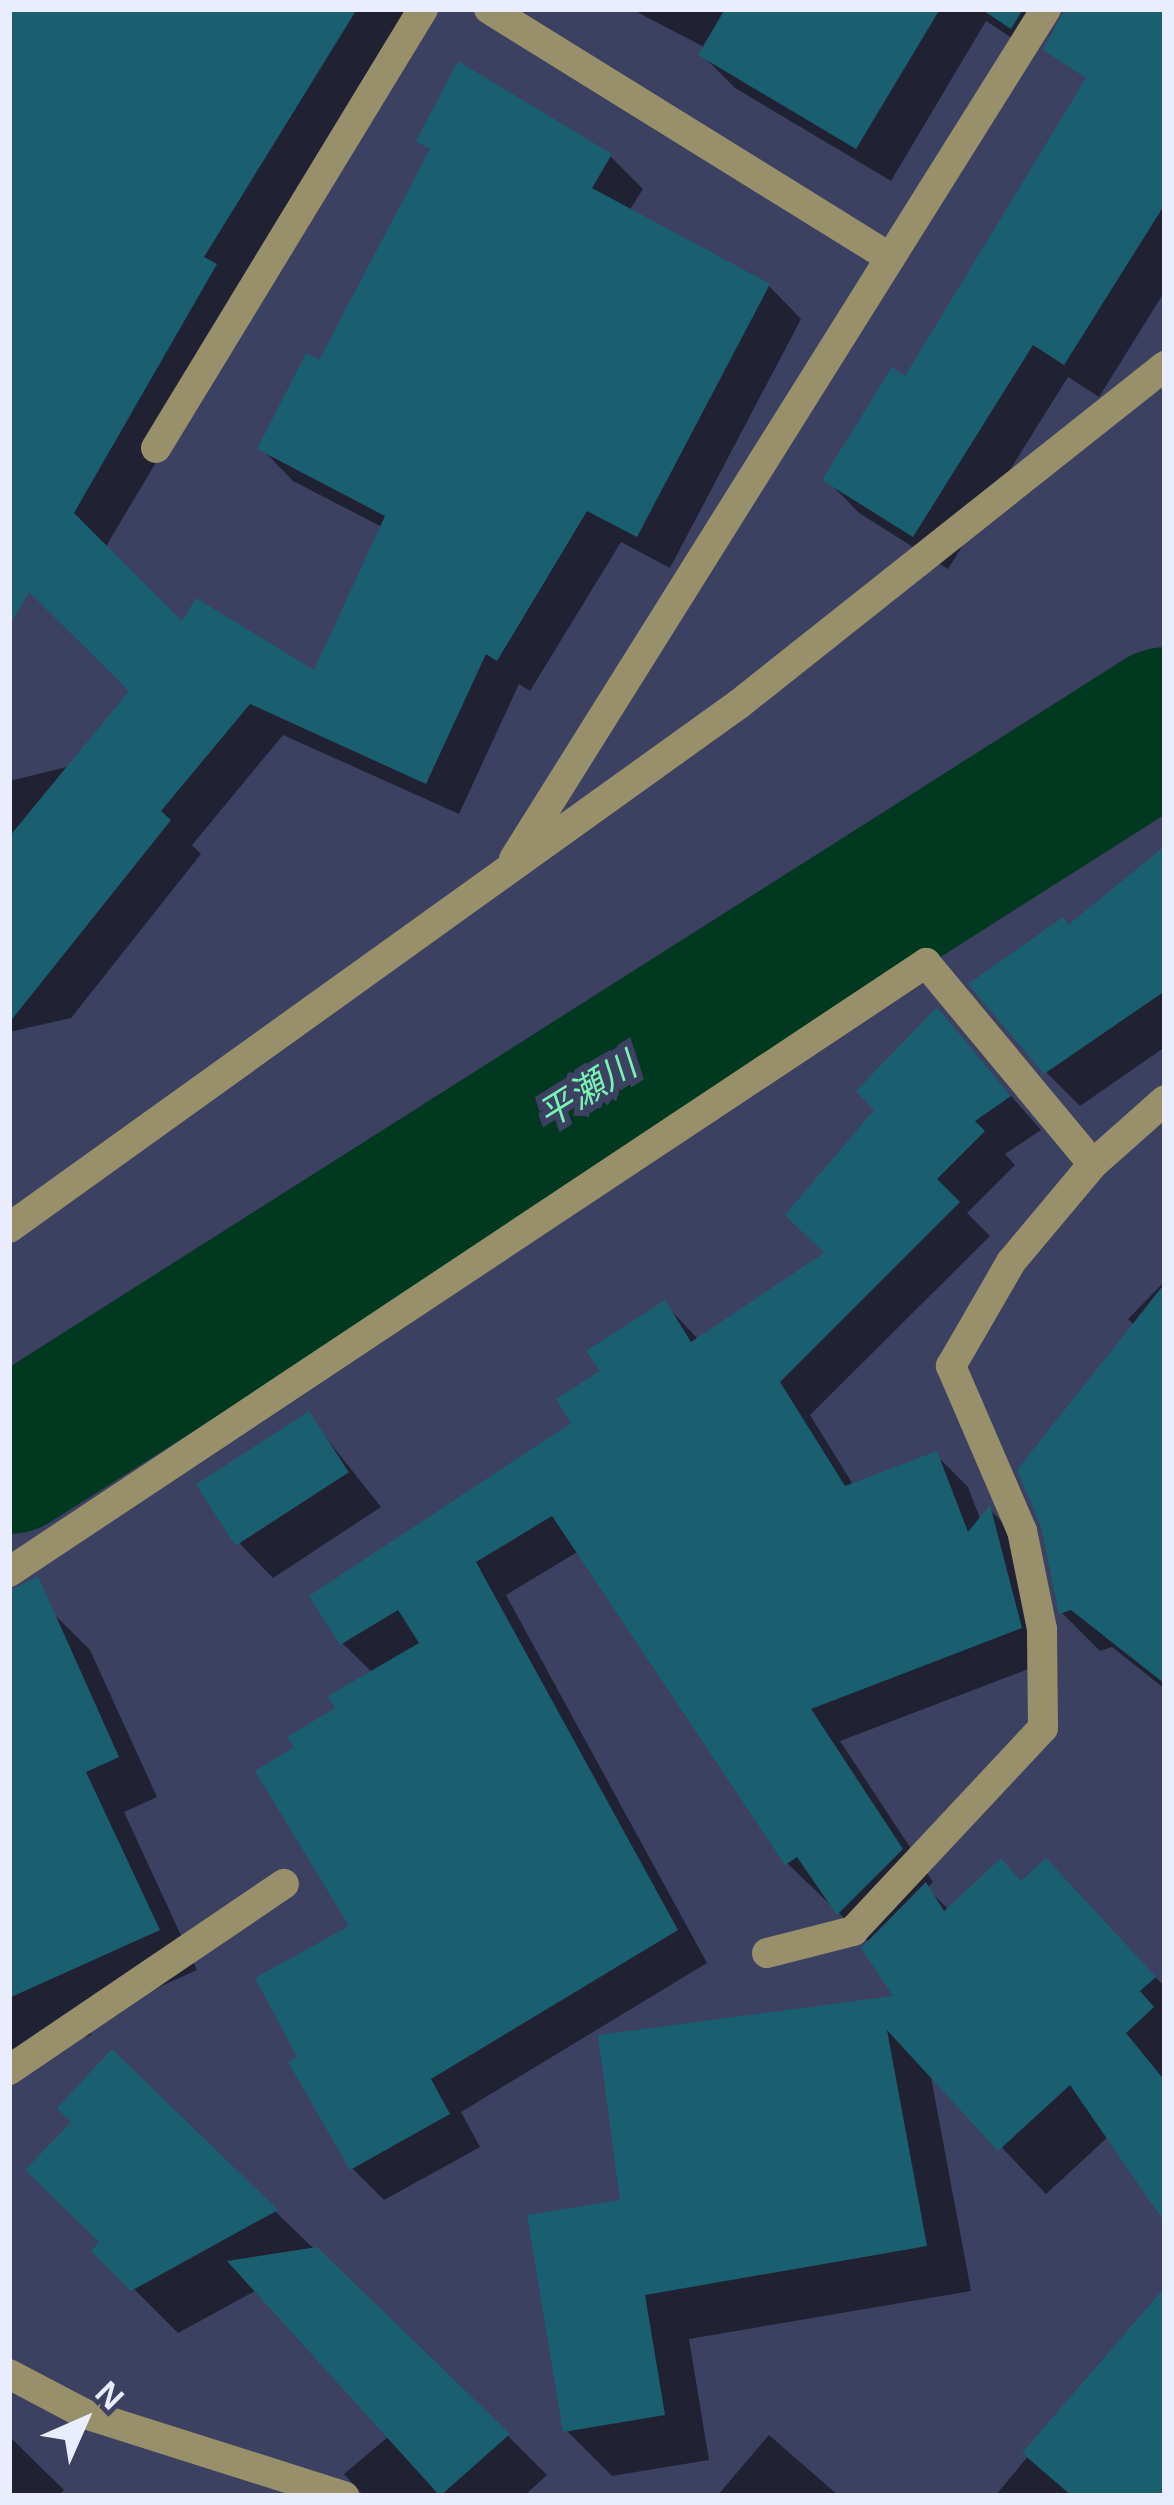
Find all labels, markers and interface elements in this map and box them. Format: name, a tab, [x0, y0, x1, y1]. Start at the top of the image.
water label: 平瀬川	[530, 1043, 644, 1137]
north arrow	[24, 2361, 144, 2481]
text: N	[88, 2374, 131, 2417]

